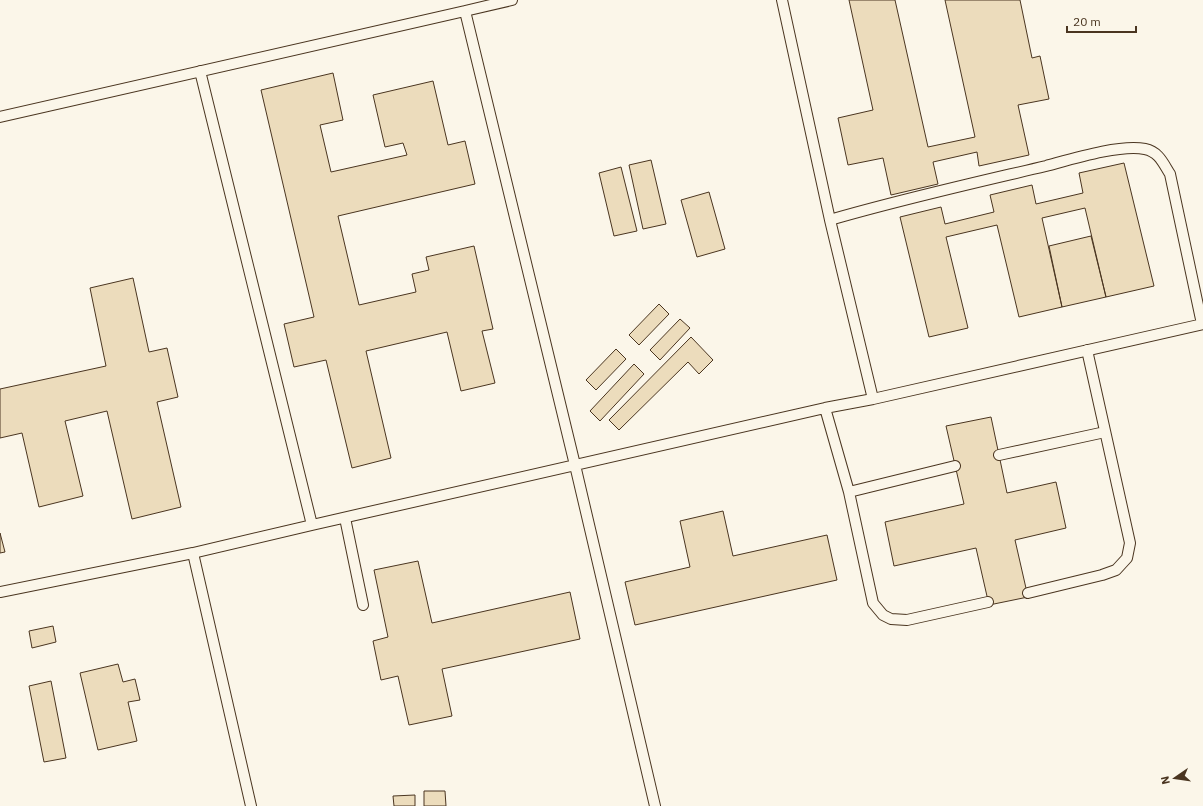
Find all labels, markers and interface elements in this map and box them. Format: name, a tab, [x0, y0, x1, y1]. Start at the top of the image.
scale bar	[1067, 8, 1136, 34]
text: 20 m	[1073, 14, 1101, 29]
north arrow	[1155, 758, 1195, 798]
text: N	[1158, 775, 1173, 786]

